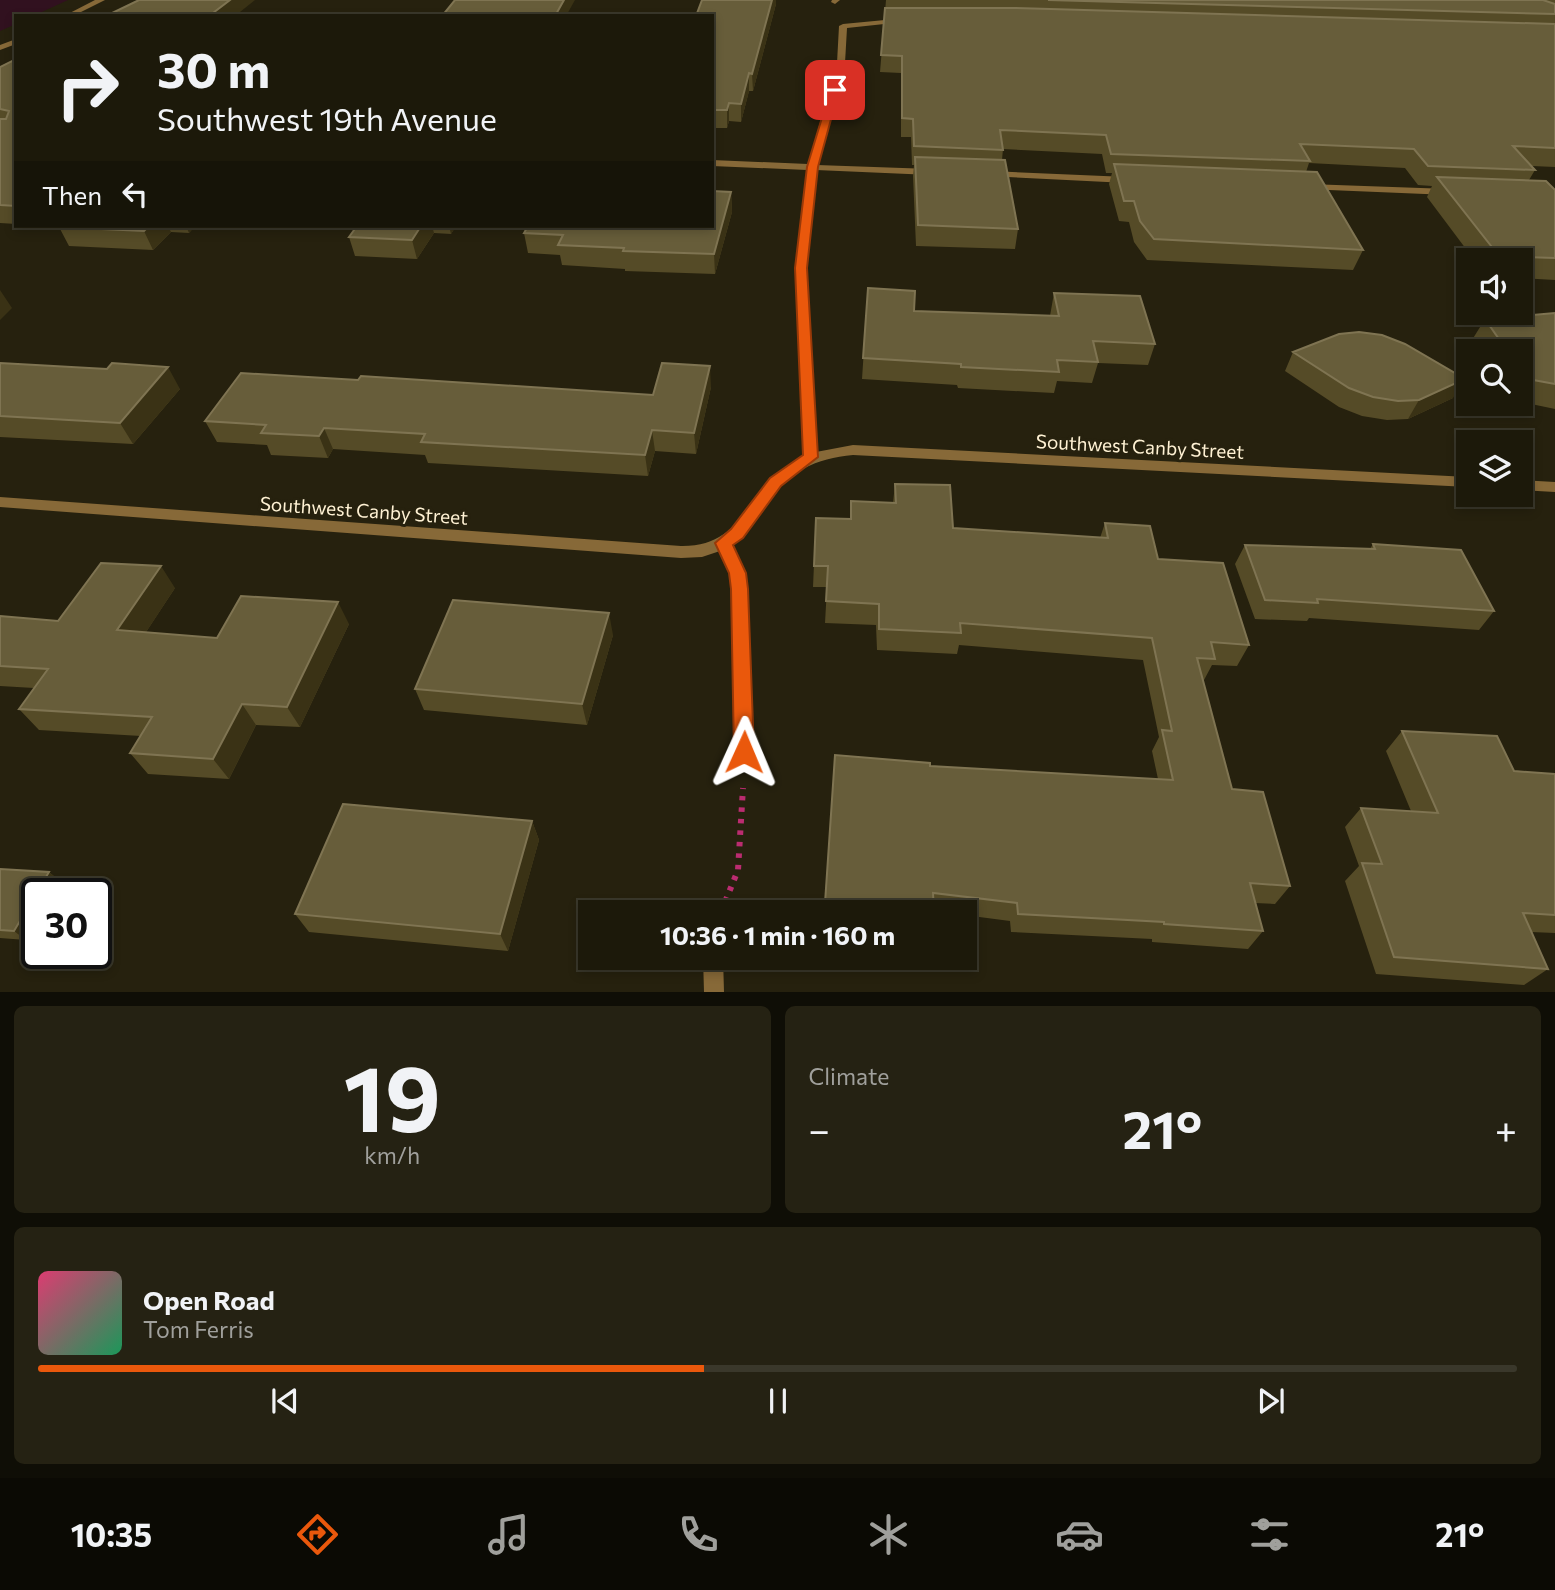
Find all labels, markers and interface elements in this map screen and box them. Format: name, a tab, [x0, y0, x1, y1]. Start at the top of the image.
text: 30 m	[157, 38, 270, 98]
icon: right	[42, 42, 133, 133]
pin	[805, 60, 865, 120]
icon: arrive	[816, 71, 854, 109]
text: Southwest 19th Avenue	[157, 98, 497, 138]
icon: left	[116, 175, 154, 213]
text: Then	[42, 179, 102, 210]
map controls	[1456, 248, 1533, 507]
button: sound	[1456, 248, 1533, 325]
button: search	[1456, 339, 1533, 416]
street label: Southwest Canby Street	[1035, 429, 1245, 463]
button: layers	[1456, 430, 1533, 507]
street label: Southwest Canby Street	[259, 491, 469, 529]
position arrow	[707, 715, 781, 789]
speed limit sign: 30	[21, 878, 112, 969]
text: 10:36 · 1 min · 160 m	[660, 919, 895, 950]
text: 19	[344, 1039, 441, 1151]
text: Climate	[809, 1062, 890, 1090]
text: 21°	[1123, 1096, 1202, 1160]
text: −	[809, 1105, 830, 1152]
text: +	[1495, 1105, 1517, 1152]
text: km/h	[364, 1141, 420, 1169]
text: Open Road	[143, 1284, 275, 1315]
text: Tom Ferris	[143, 1315, 254, 1343]
icon: previous	[266, 1382, 304, 1420]
icon: pause	[759, 1382, 797, 1420]
icon: next	[1252, 1382, 1290, 1420]
icon: directions	[293, 1510, 342, 1559]
icon: music	[484, 1510, 533, 1559]
icon: phone	[674, 1510, 723, 1559]
icon: climate	[864, 1510, 913, 1559]
icon: car	[1055, 1510, 1104, 1559]
icon: filters	[1245, 1510, 1294, 1559]
text: 10:35	[71, 1514, 152, 1554]
text: 21°	[1435, 1514, 1484, 1554]

